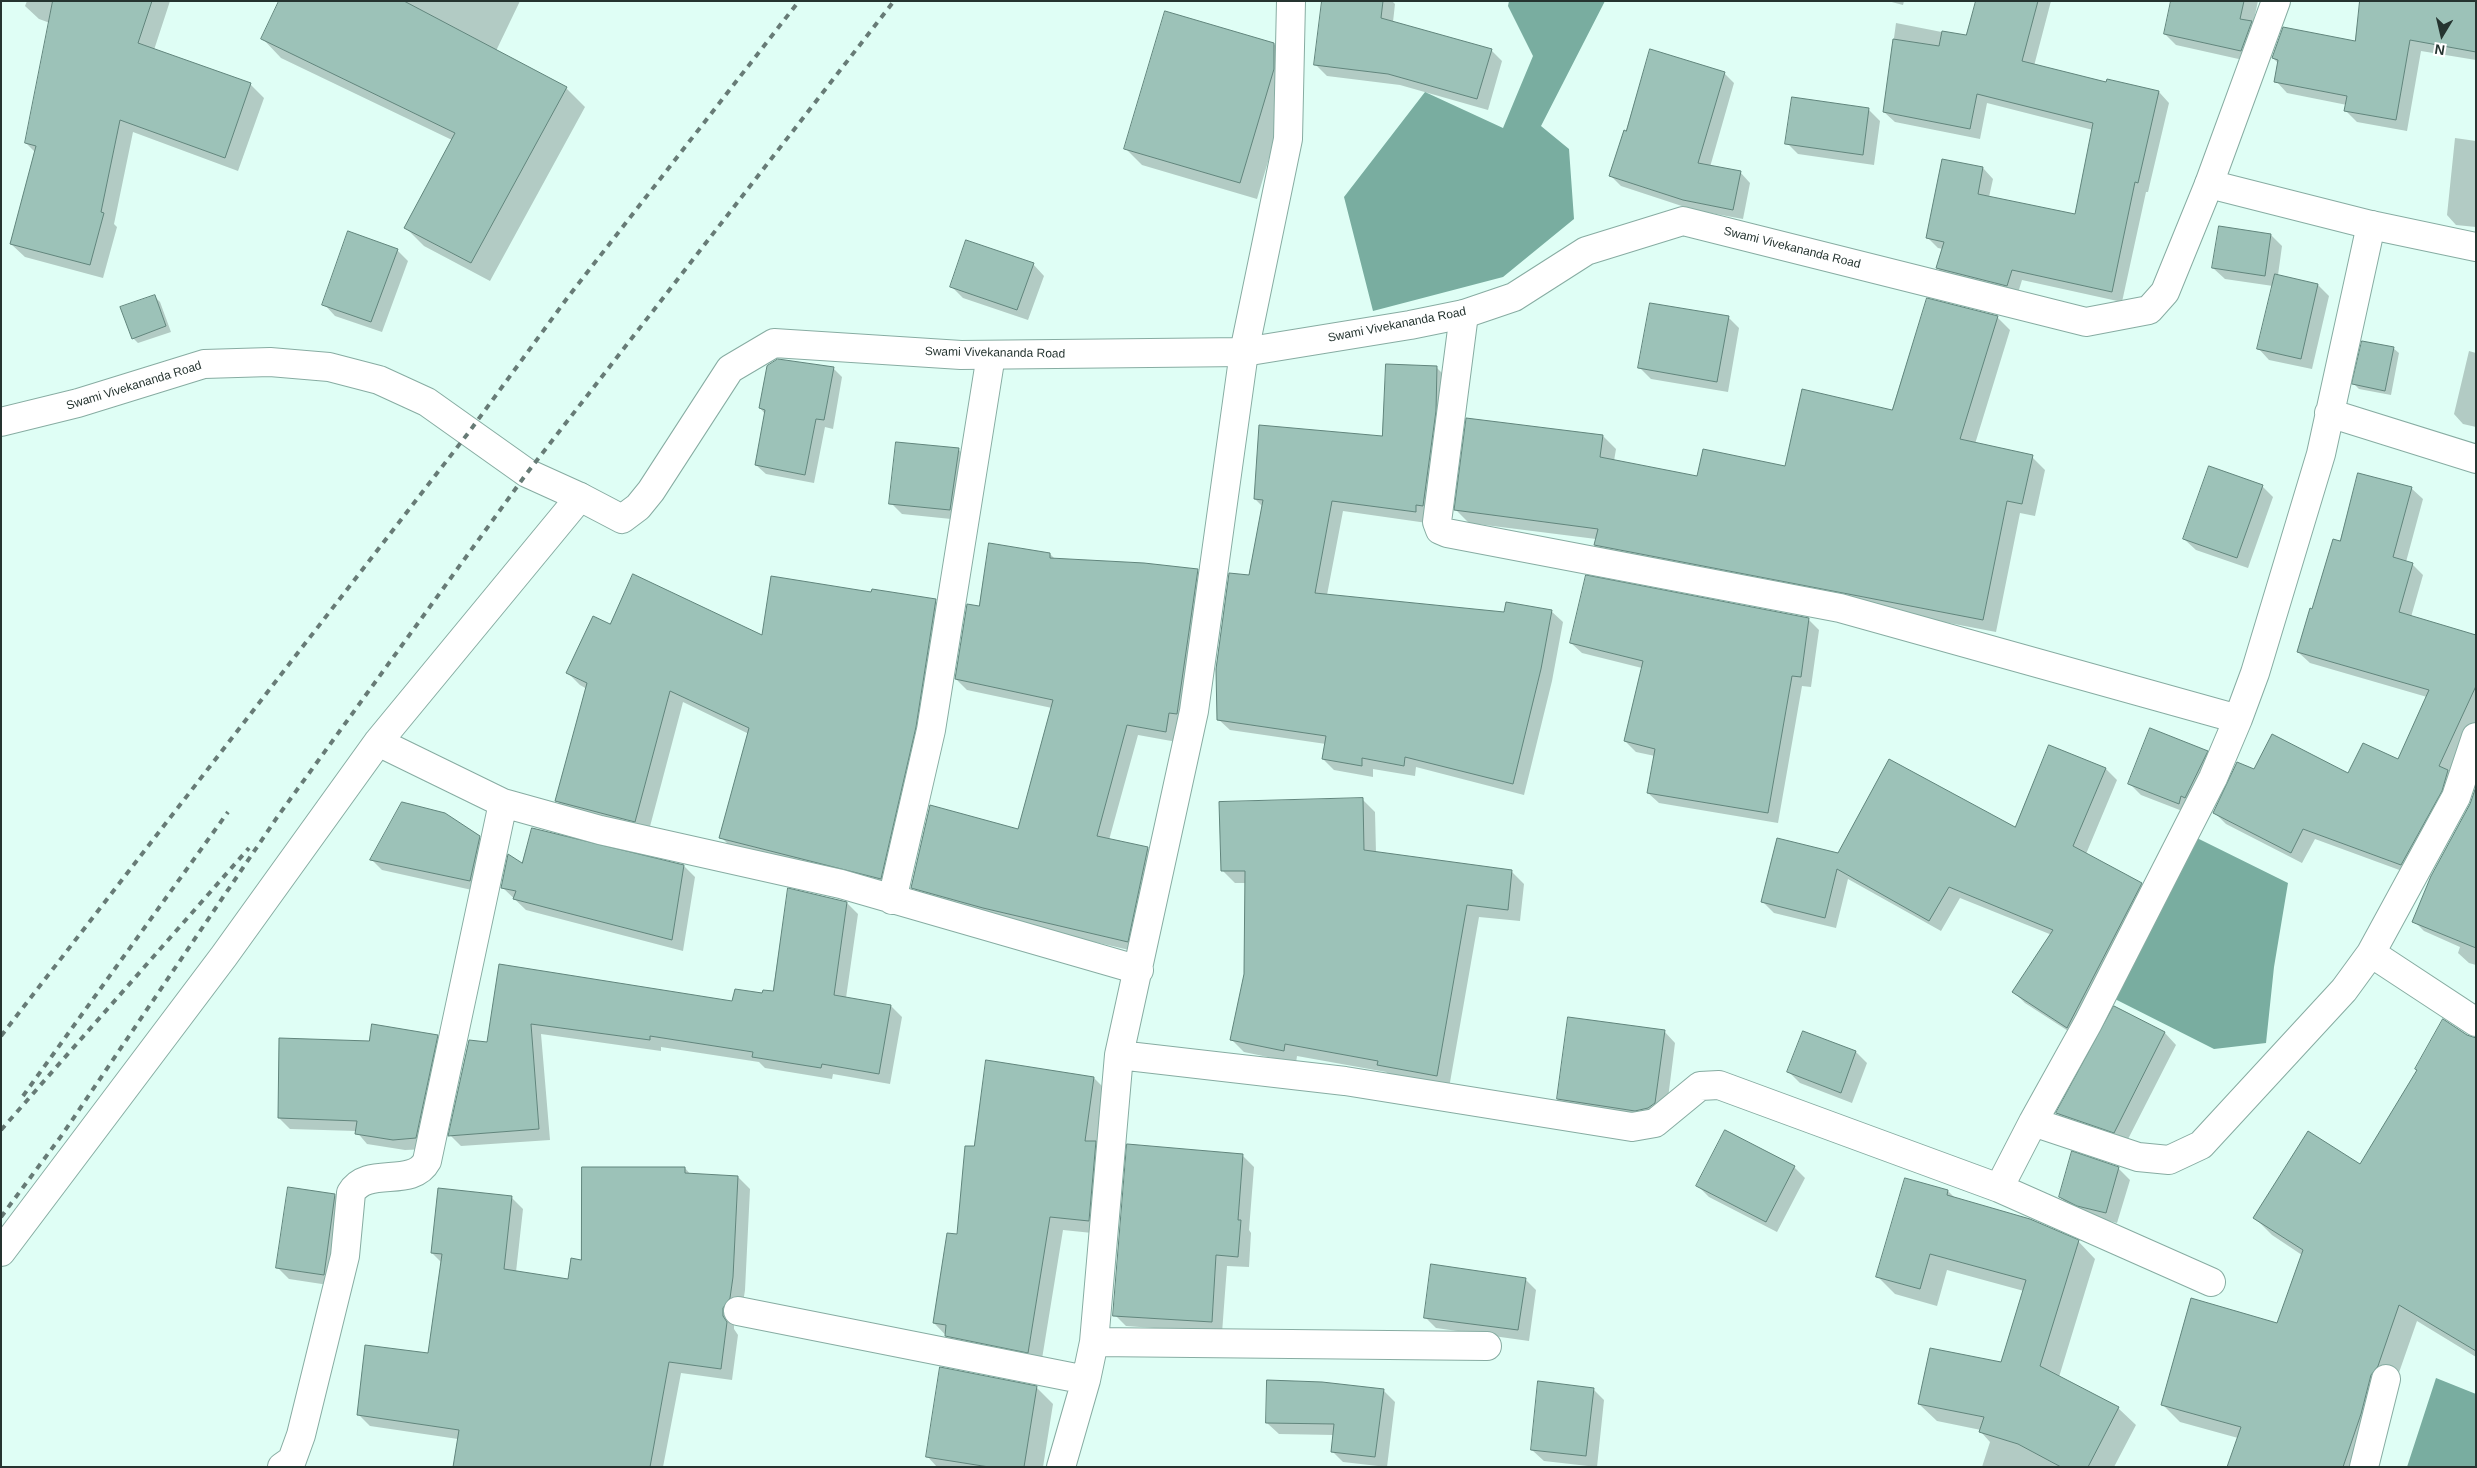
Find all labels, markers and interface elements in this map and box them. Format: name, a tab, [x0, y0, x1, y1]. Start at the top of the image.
north arrow	[2417, 10, 2467, 60]
text: N	[2433, 41, 2446, 59]
street label: Swami Vivekananda Road	[1722, 224, 1862, 272]
street label: Swami Vivekananda Road	[1327, 305, 1467, 345]
street label: Swami Vivekananda Road	[925, 345, 1065, 361]
street label: Swami Vivekananda Road	[65, 359, 203, 413]

